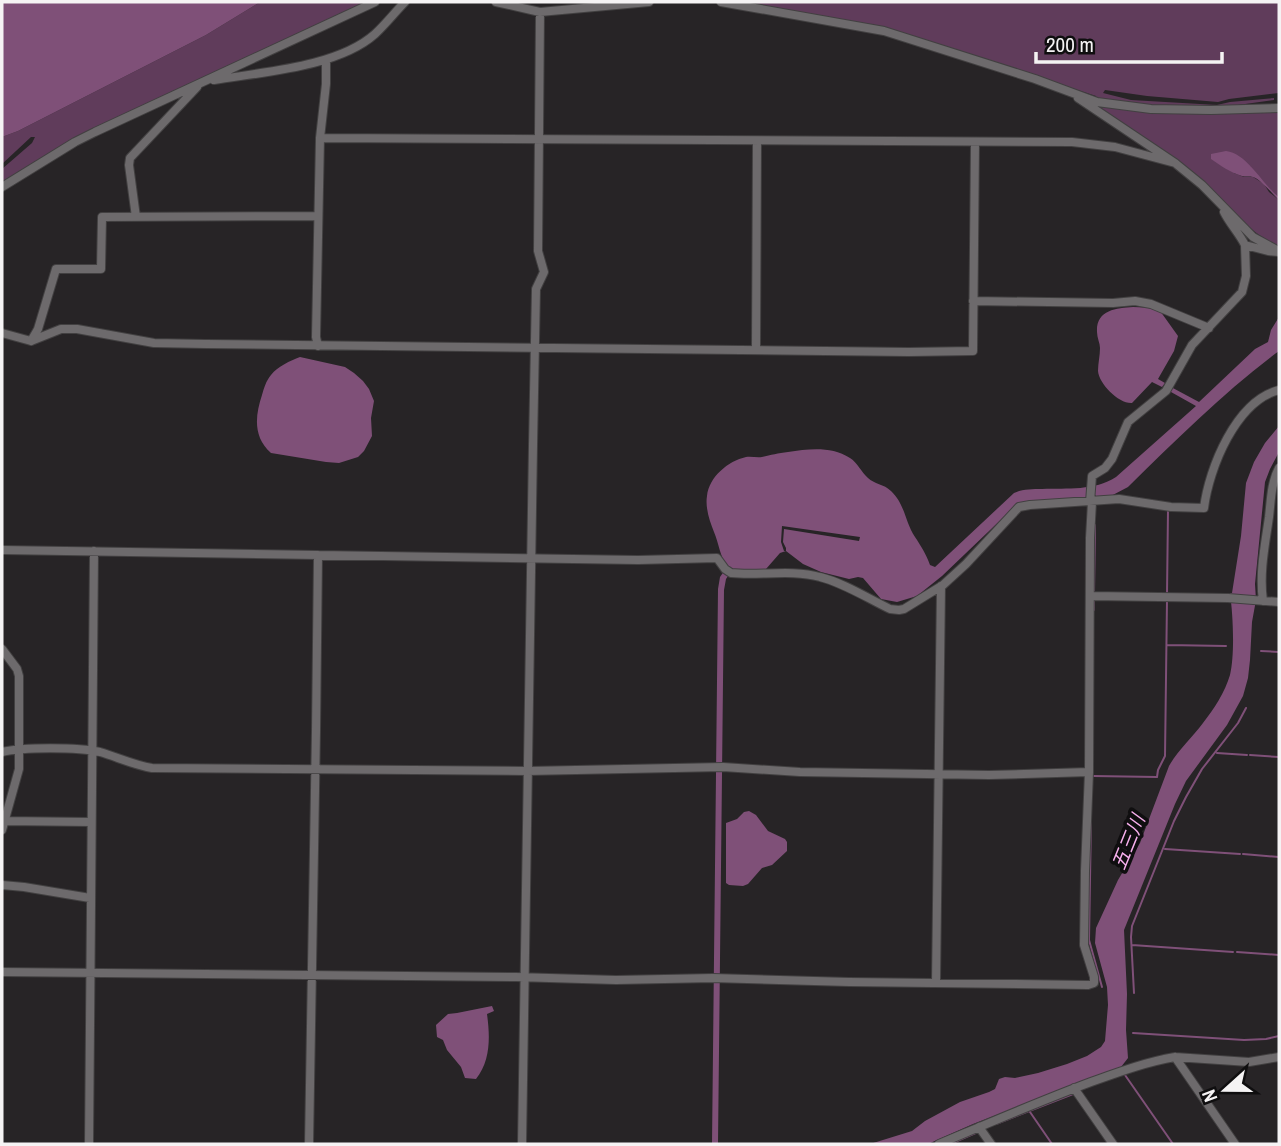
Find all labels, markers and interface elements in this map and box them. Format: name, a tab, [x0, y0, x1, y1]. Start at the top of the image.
scale bar	[1036, 21, 1222, 65]
text: 200 m	[1046, 30, 1094, 59]
water label: 五三川	[1105, 809, 1151, 873]
north arrow	[1190, 1055, 1260, 1125]
text: N	[1195, 1086, 1223, 1106]

